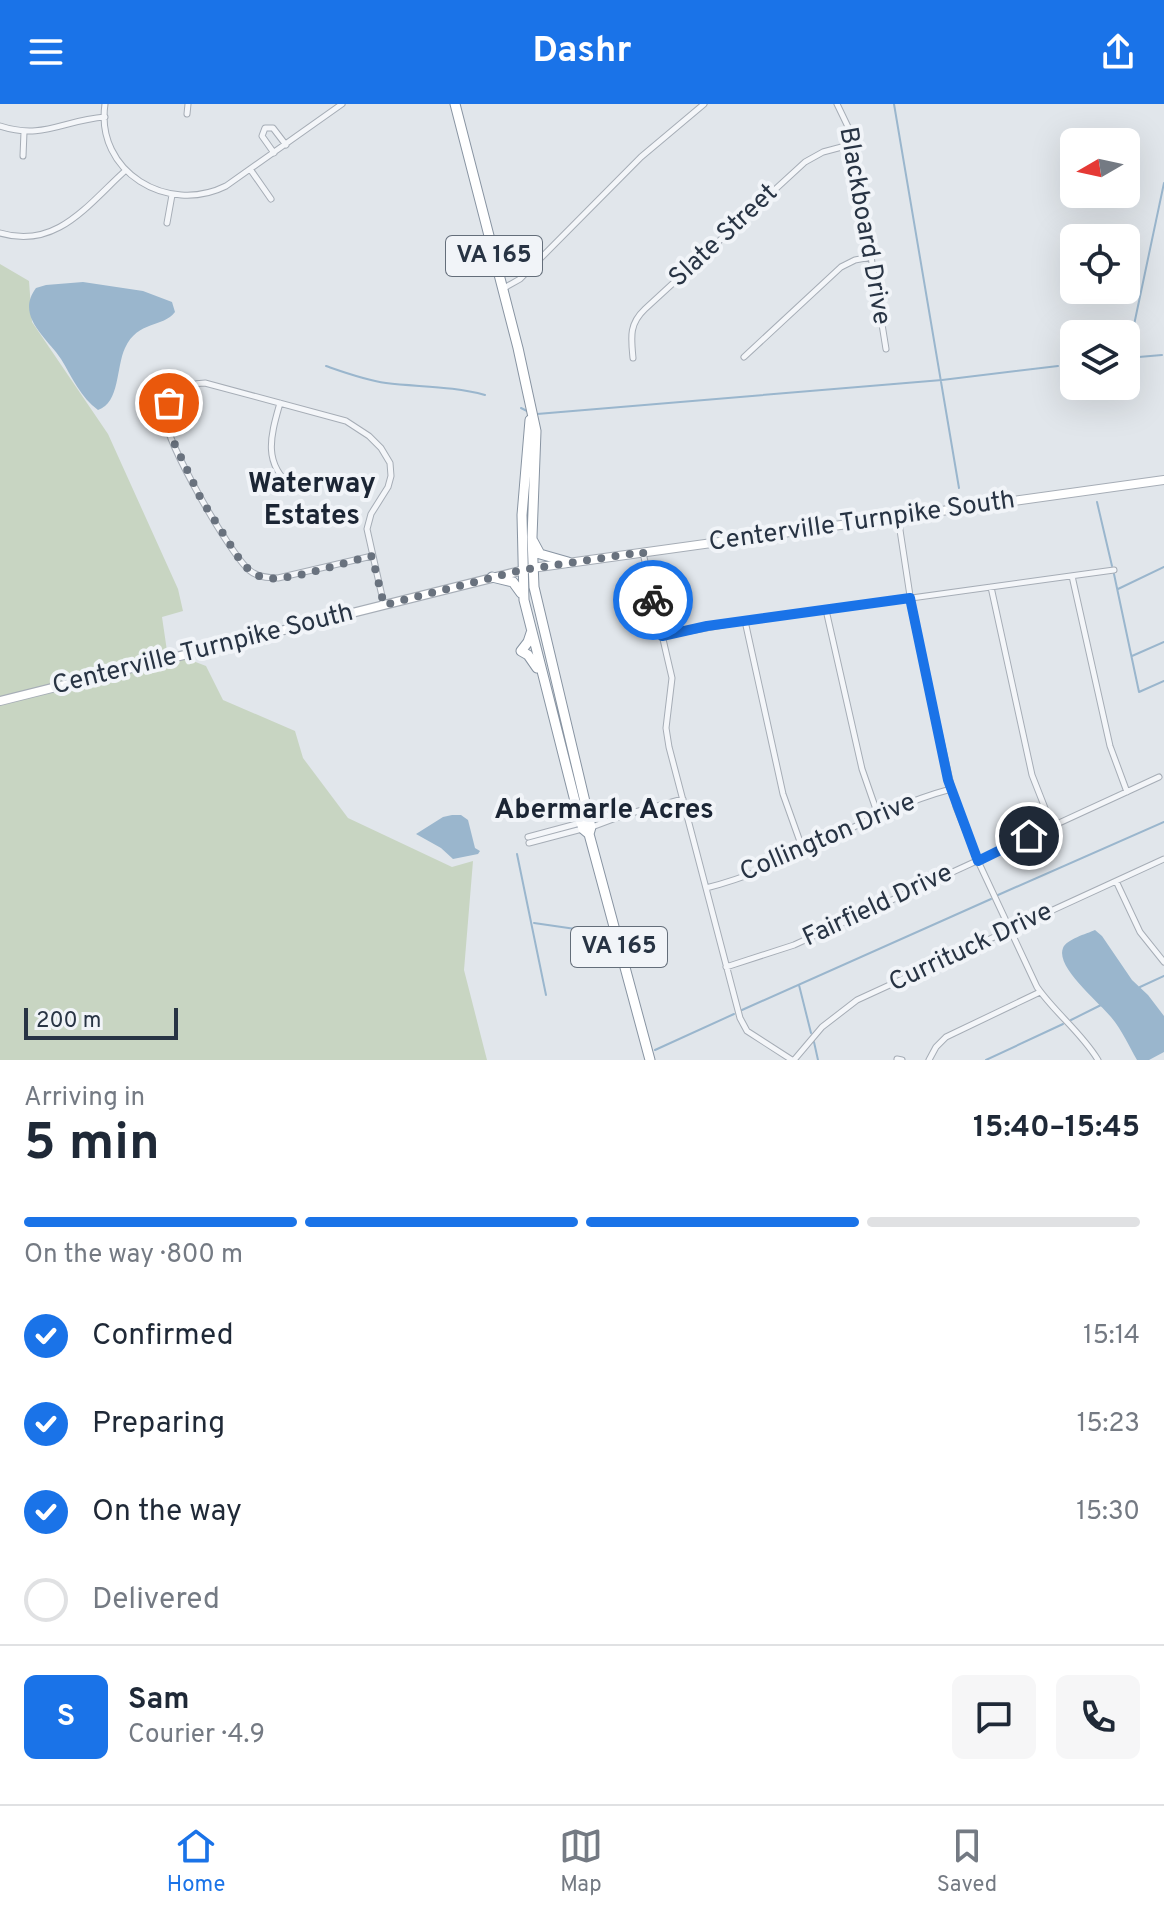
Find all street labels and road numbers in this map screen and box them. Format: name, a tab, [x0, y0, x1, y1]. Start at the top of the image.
street label: Blackboard Drive	[830, 124, 898, 328]
street label: Slate Street	[663, 177, 785, 295]
road number: VA 165	[446, 236, 542, 276]
street label: Centerville Turnpike South	[707, 484, 1017, 560]
street label: Centerville Turnpike South	[49, 597, 357, 703]
street label: Collington Drive	[735, 786, 921, 890]
street label: Fairfield Drive	[798, 857, 958, 955]
street label: Currituck Drive	[884, 896, 1058, 1000]
road number: VA 165	[571, 927, 667, 967]

